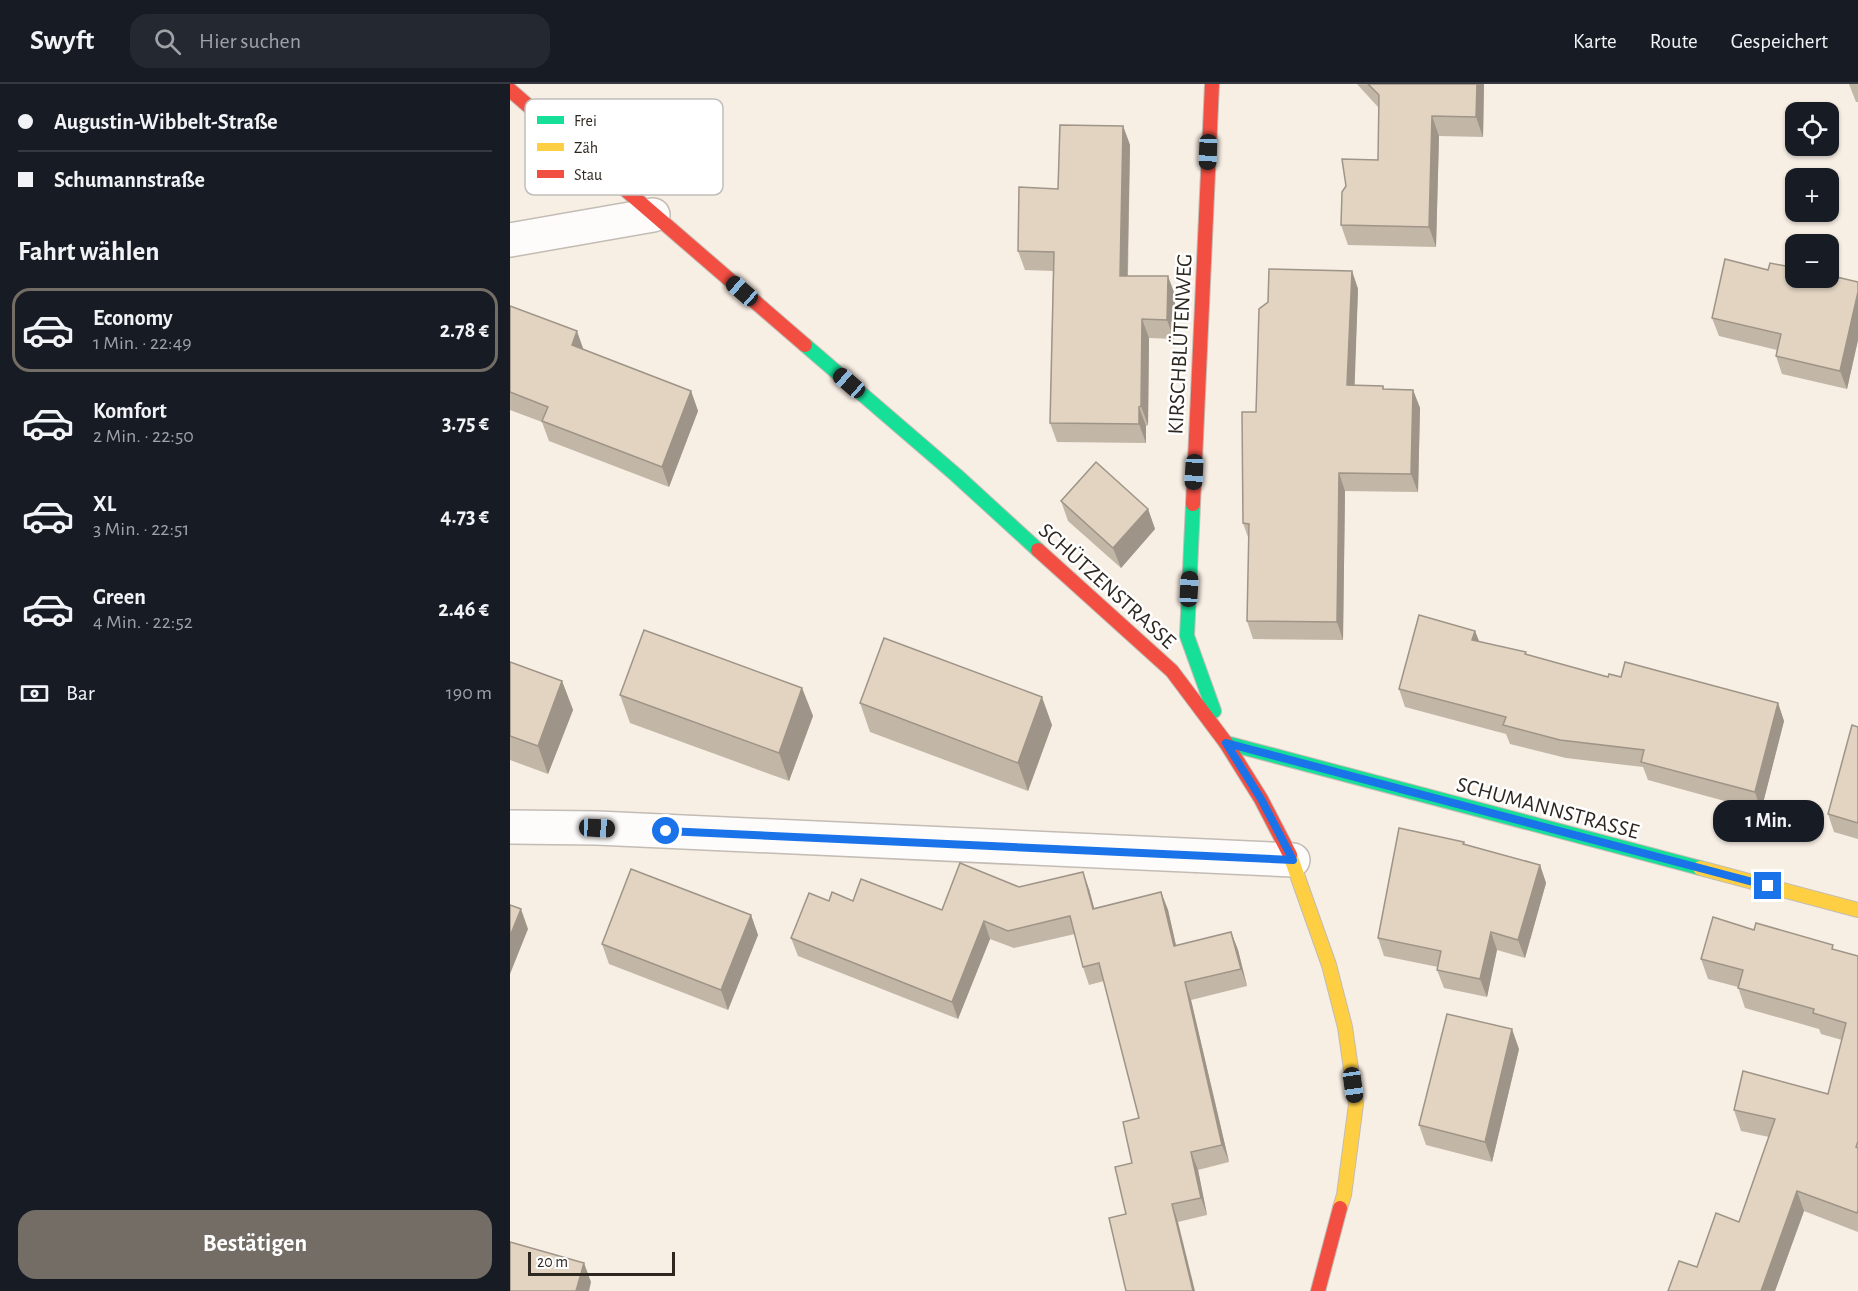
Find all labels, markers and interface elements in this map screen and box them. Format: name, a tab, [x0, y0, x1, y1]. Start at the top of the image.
search box	[130, 14, 550, 68]
icon: search	[151, 25, 184, 58]
text: Swyft	[30, 27, 94, 55]
text: Hier suchen	[199, 30, 301, 52]
text: Karte	[1573, 31, 1617, 52]
text: Route	[1650, 31, 1698, 52]
text: Gespeichert	[1731, 31, 1828, 52]
legend	[525, 99, 723, 195]
map controls	[1785, 102, 1839, 288]
button: locate	[1785, 102, 1839, 156]
text: Augustin-Wibbelt-Straße	[54, 111, 278, 133]
text: Frei	[574, 113, 597, 129]
car	[1198, 134, 1218, 170]
text: Zäh	[574, 140, 598, 156]
text: Stau	[574, 167, 602, 183]
button: +	[1785, 168, 1839, 222]
text: Schumannstraße	[54, 169, 205, 191]
button: −	[1785, 234, 1839, 288]
text: Fahrt wählen	[18, 238, 160, 265]
street label: KIRSCHBLÜTENWEG	[1164, 253, 1196, 435]
car	[723, 272, 761, 310]
icon: car	[21, 303, 75, 357]
text: Economy	[93, 307, 173, 329]
text: 2.78 €	[440, 319, 489, 341]
text: 1 Min. · 22:49	[93, 333, 192, 353]
car	[830, 364, 868, 402]
icon: car	[21, 396, 75, 450]
text: Komfort	[93, 400, 167, 422]
text: 3.75 €	[442, 412, 489, 434]
text: 2 Min. · 22:50	[93, 426, 194, 446]
car	[1184, 454, 1204, 490]
icon: car	[21, 489, 75, 543]
text: XL	[93, 493, 116, 515]
text: 4.73 €	[440, 505, 489, 527]
text: 3 Min. · 22:51	[93, 519, 189, 539]
street label: SCHÜTZENSTRASSE	[1035, 519, 1180, 653]
car	[1179, 571, 1199, 607]
icon: car	[21, 582, 75, 636]
text: Green	[93, 586, 146, 608]
text: 2.46 €	[438, 598, 489, 620]
text: 4 Min. · 22:52	[93, 612, 193, 632]
icon: cash	[18, 677, 51, 710]
text: Bar	[66, 682, 95, 704]
text: 190 m	[446, 683, 492, 703]
street label: SCHUMANNSTRASSE	[1454, 773, 1642, 843]
callout: 1 Min.	[1712, 799, 1824, 841]
text: 1 Min.	[1745, 811, 1792, 831]
route start	[652, 817, 679, 844]
car	[579, 818, 615, 838]
route end	[1754, 872, 1781, 899]
car	[1342, 1066, 1364, 1104]
button: Bestätigen	[18, 1210, 492, 1279]
scale bar	[528, 1249, 675, 1276]
text: 20 m	[537, 1254, 568, 1270]

